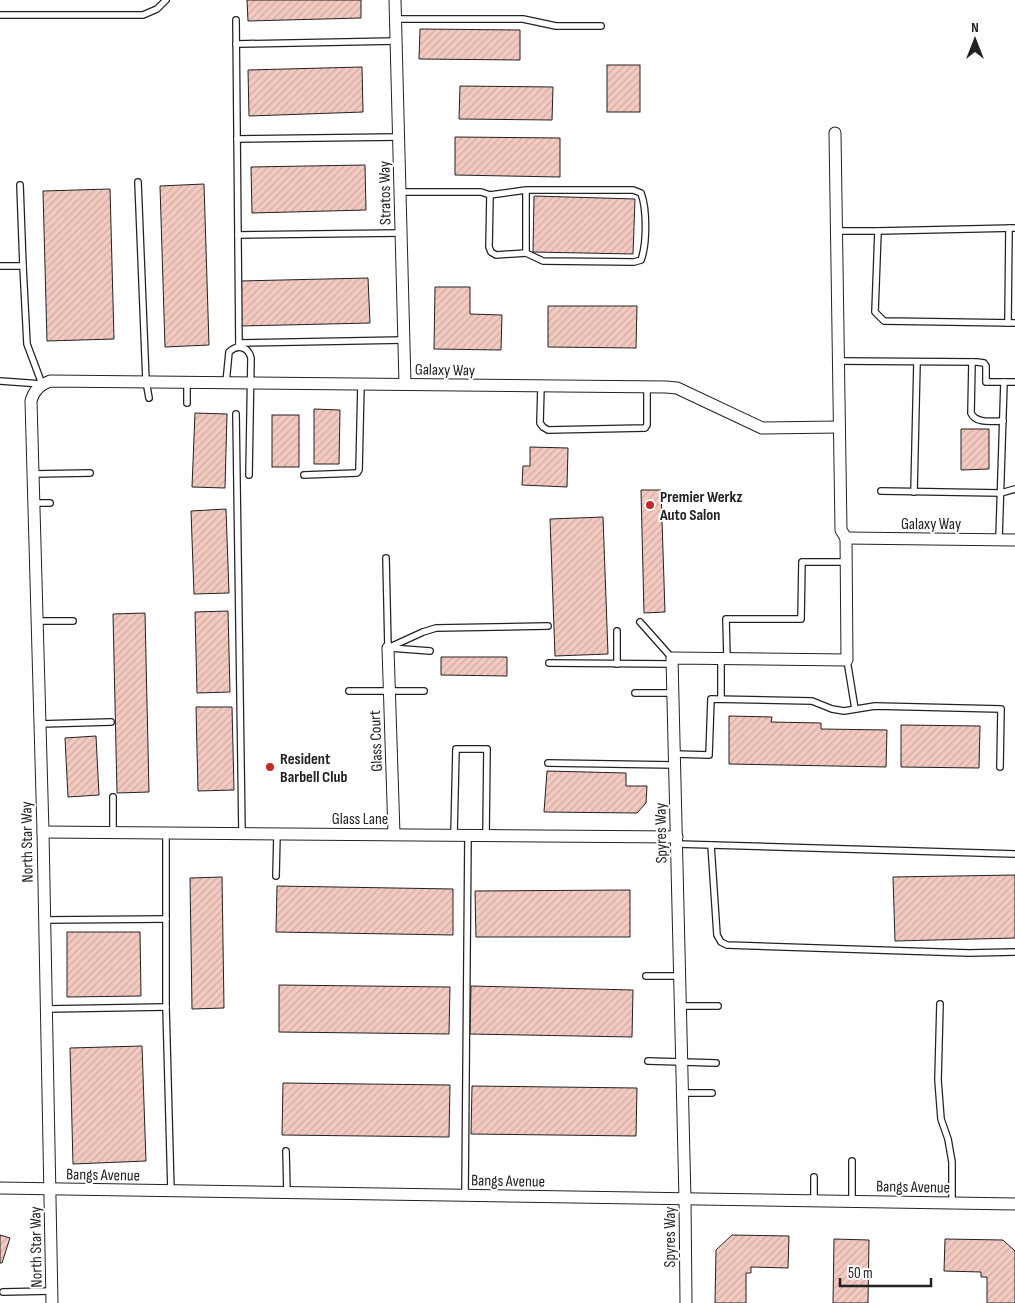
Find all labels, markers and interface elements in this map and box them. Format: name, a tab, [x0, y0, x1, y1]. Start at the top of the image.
north arrow	[950, 15, 1000, 65]
text: N	[971, 19, 979, 36]
street label: Stratos Way	[375, 161, 396, 225]
street label: Galaxy Way	[415, 360, 475, 381]
place label: Premier Werkz Auto Salon	[659, 488, 742, 525]
marker: Premier Werkz Auto Salon	[644, 499, 656, 511]
street label: Galaxy Way	[901, 515, 961, 534]
street label: Glass Court	[366, 710, 387, 772]
place label: Resident Barbell Club	[280, 750, 347, 787]
marker: Resident Barbell Club	[264, 761, 276, 773]
street label: North Star Way	[17, 801, 38, 883]
street label: Spyres Way	[651, 802, 672, 864]
street label: Glass Lane	[332, 810, 388, 829]
street label: Bangs Avenue	[66, 1165, 140, 1186]
street label: Bangs Avenue	[471, 1171, 545, 1192]
street label: Bangs Avenue	[876, 1177, 950, 1198]
street label: North Star Way	[26, 1206, 47, 1288]
street label: Spyres Way	[661, 1207, 680, 1267]
scale bar	[840, 1256, 931, 1288]
text: 50 m	[848, 1264, 873, 1283]

